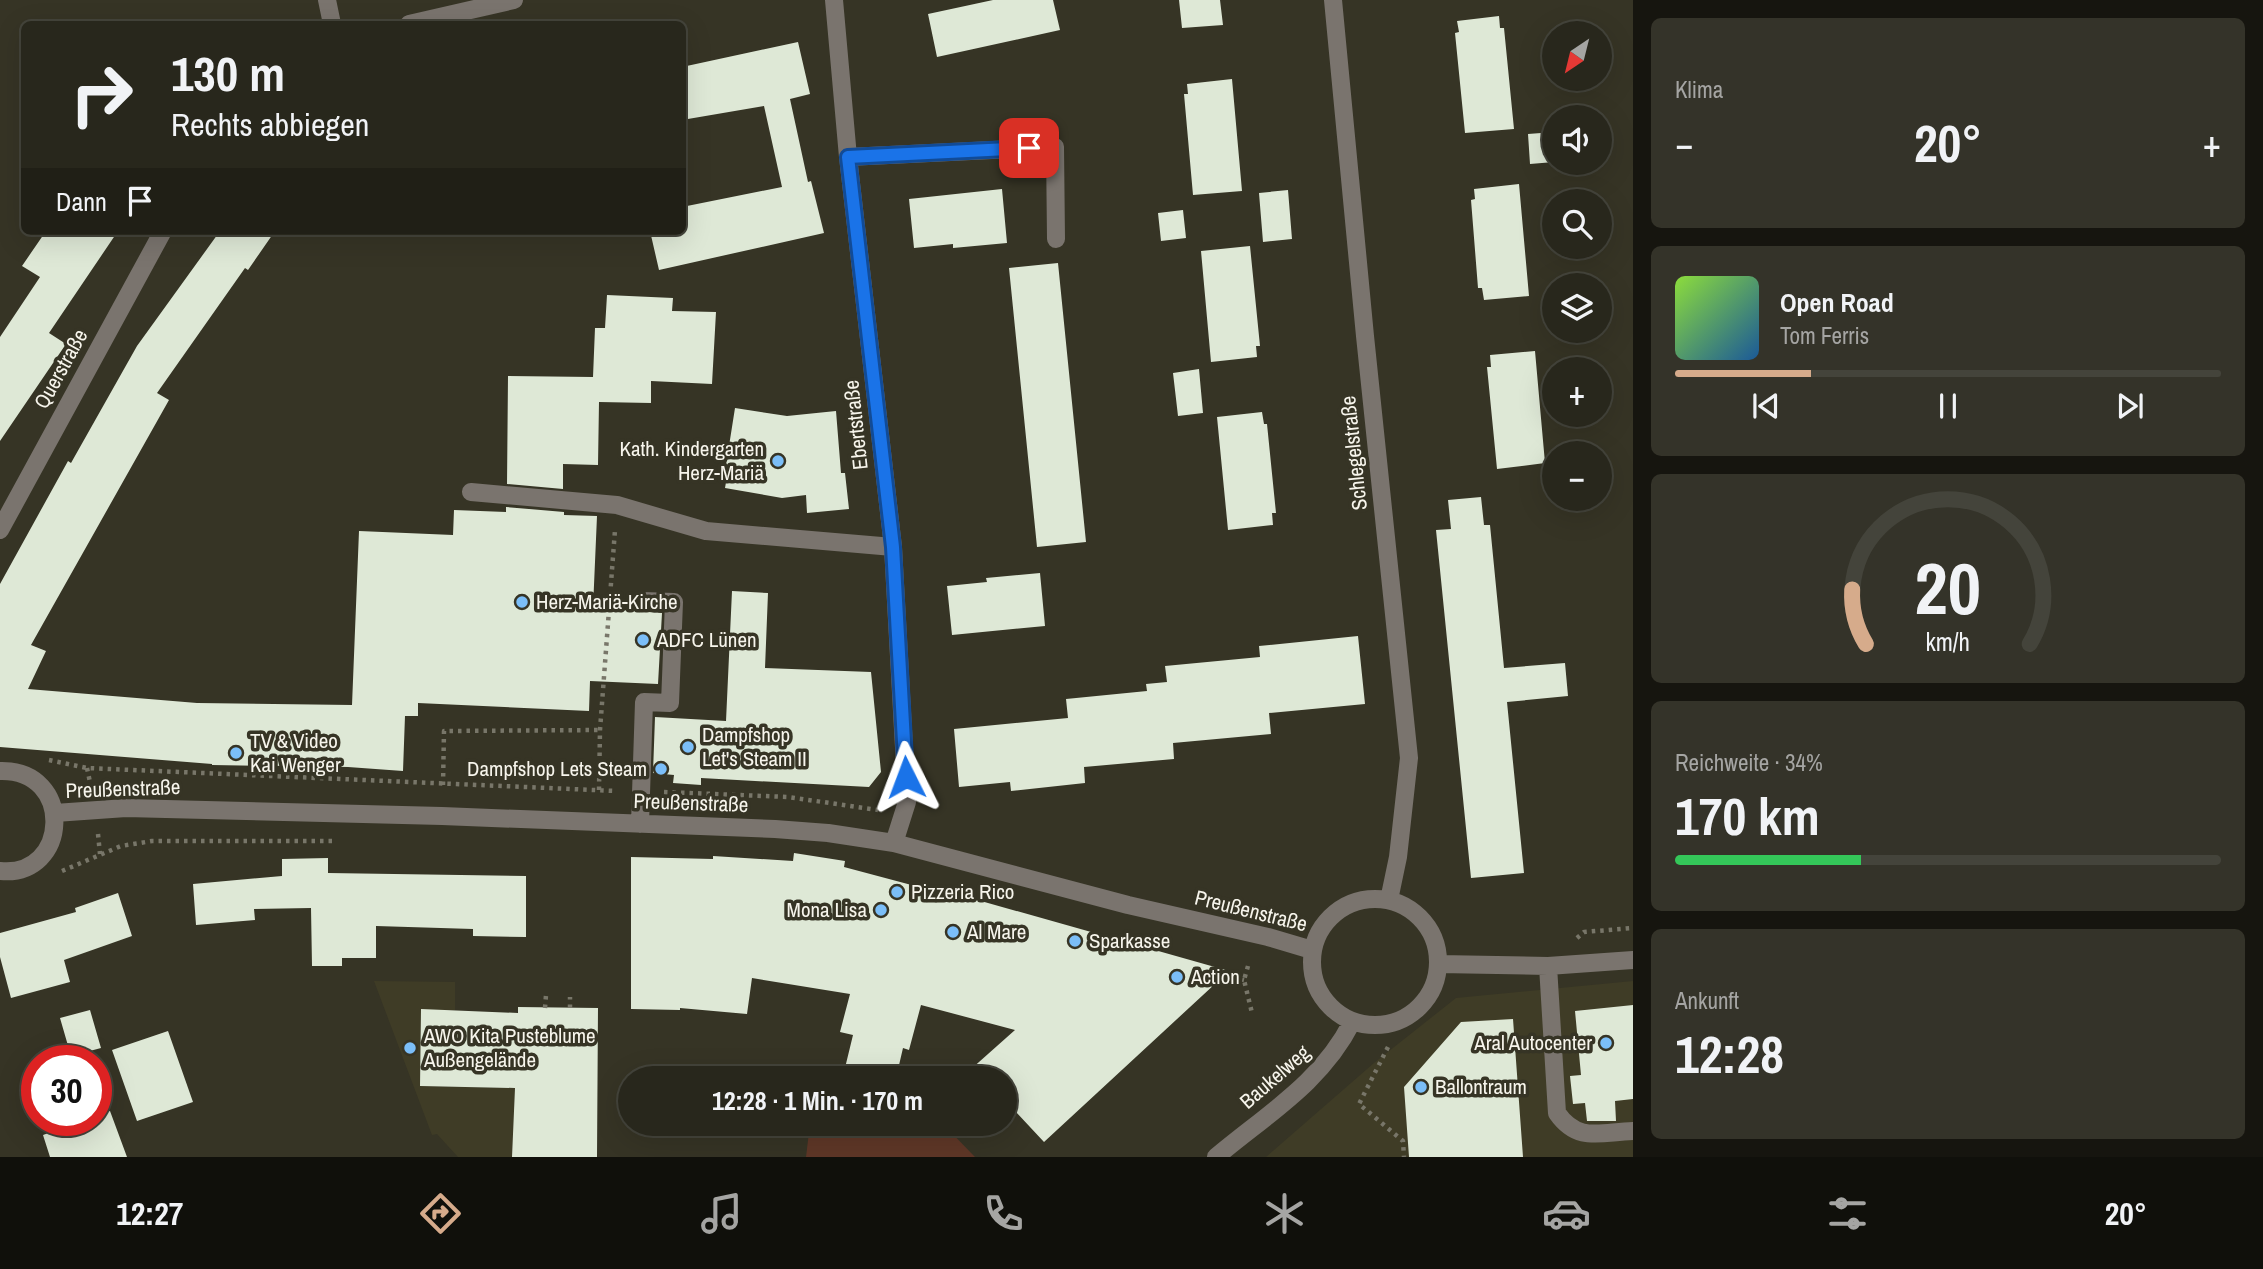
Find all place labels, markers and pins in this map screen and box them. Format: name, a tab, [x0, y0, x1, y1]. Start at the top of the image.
pin	[999, 118, 1059, 178]
place label: Kath. Kindergarten Herz-Mariä	[619, 434, 764, 487]
marker: Kath. Kindergarten Herz-Mariä	[770, 453, 786, 469]
place label: Herz-Mariä-Kirche	[536, 587, 678, 616]
marker: Herz-Mariä-Kirche	[514, 594, 530, 610]
place label: ADFC Lünen	[656, 625, 757, 654]
marker: ADFC Lünen	[635, 632, 651, 648]
place label: Dampfshop Let's Steam II	[702, 720, 807, 773]
place label: TV & Video Kai Wenger	[250, 726, 341, 779]
marker: Dampfshop Let's Steam II	[680, 739, 696, 755]
marker: TV & Video Kai Wenger	[228, 745, 244, 761]
place label: Dampfshop Lets Steam	[467, 754, 647, 783]
marker: Dampfshop Lets Steam	[653, 761, 669, 777]
place label: Pizzeria Rico	[911, 877, 1014, 906]
marker: Pizzeria Rico	[889, 884, 905, 900]
place label: Mona Lisa	[787, 895, 867, 924]
marker: Mona Lisa	[873, 902, 889, 918]
place label: Al Mare	[966, 917, 1026, 946]
marker: Al Mare	[945, 924, 961, 940]
place label: Sparkasse	[1089, 926, 1170, 955]
marker: Sparkasse	[1067, 933, 1083, 949]
place label: Action	[1190, 962, 1240, 991]
marker: Action	[1169, 969, 1185, 985]
place label: AWO Kita Pusteblume Außengelände	[423, 1021, 596, 1074]
place label: Aral Autocenter	[1473, 1028, 1592, 1057]
marker: Aral Autocenter	[1598, 1035, 1614, 1051]
marker: AWO Kita Pusteblume Außengelände	[402, 1040, 418, 1056]
place label: Ballontraum	[1435, 1072, 1527, 1101]
marker: Ballontraum	[1413, 1079, 1429, 1095]

